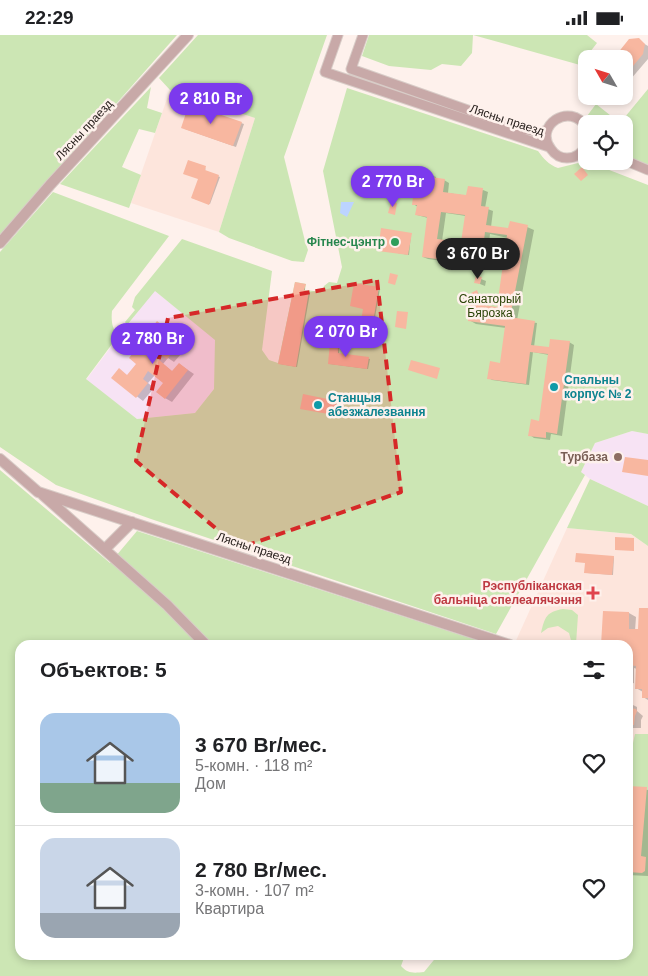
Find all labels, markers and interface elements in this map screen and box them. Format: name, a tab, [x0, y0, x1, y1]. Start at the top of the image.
text: 22:29	[25, 7, 74, 28]
north arrow	[578, 50, 632, 105]
map controls	[578, 50, 633, 170]
pin: 2 810 Br	[159, 83, 263, 125]
text: 2 810 Br	[180, 90, 242, 107]
street label: Лясны праезд	[52, 97, 116, 163]
street label: Лясны праезд	[468, 101, 546, 139]
button: locate	[578, 115, 633, 170]
pin: 2 770 Br	[341, 165, 445, 208]
text: 2 770 Br	[362, 173, 424, 190]
place label: Фітнес-цэнтр	[307, 235, 385, 249]
marker: Фітнес-цэнтр	[389, 236, 401, 248]
pin: 3 670 Br	[426, 237, 530, 280]
text: 3 670 Br	[447, 245, 509, 262]
park label: Санаторый Бярозка	[459, 292, 521, 320]
pin: 2 070 Br	[294, 315, 398, 358]
pin: 2 780 Br	[101, 323, 205, 365]
text: 2 070 Br	[315, 323, 377, 340]
text: 2 780 Br	[122, 330, 184, 347]
place label: Спальны корпус № 2	[564, 373, 632, 401]
marker: Спальны корпус № 2	[548, 381, 560, 393]
place label: Станцыя абезжалезвання	[328, 391, 425, 419]
marker: Станцыя абезжалезвання	[312, 399, 324, 411]
place label: Турбаза	[561, 450, 608, 464]
marker: Турбаза	[612, 451, 624, 463]
street label: Лясны праезд	[215, 529, 293, 567]
place label: Рэспубліканская бальніца спелеалячэння	[434, 579, 582, 607]
marker: Рэспубліканская бальніца спелеалячэння	[586, 586, 600, 600]
icon: filters	[580, 656, 608, 684]
text: Объектов: 5	[40, 658, 167, 681]
icon: home	[80, 733, 140, 793]
text: 3 670 Br/мес.	[195, 733, 327, 756]
icon: heart	[580, 749, 608, 777]
text: 5-комн. · 118 m²	[195, 757, 312, 774]
text: Дом	[195, 775, 226, 792]
icon: home	[80, 858, 140, 918]
text: 2 780 Br/мес.	[195, 858, 327, 881]
icon: heart	[580, 874, 608, 902]
text: 3-комн. · 107 m²	[195, 882, 314, 899]
text: Квартира	[195, 900, 264, 917]

